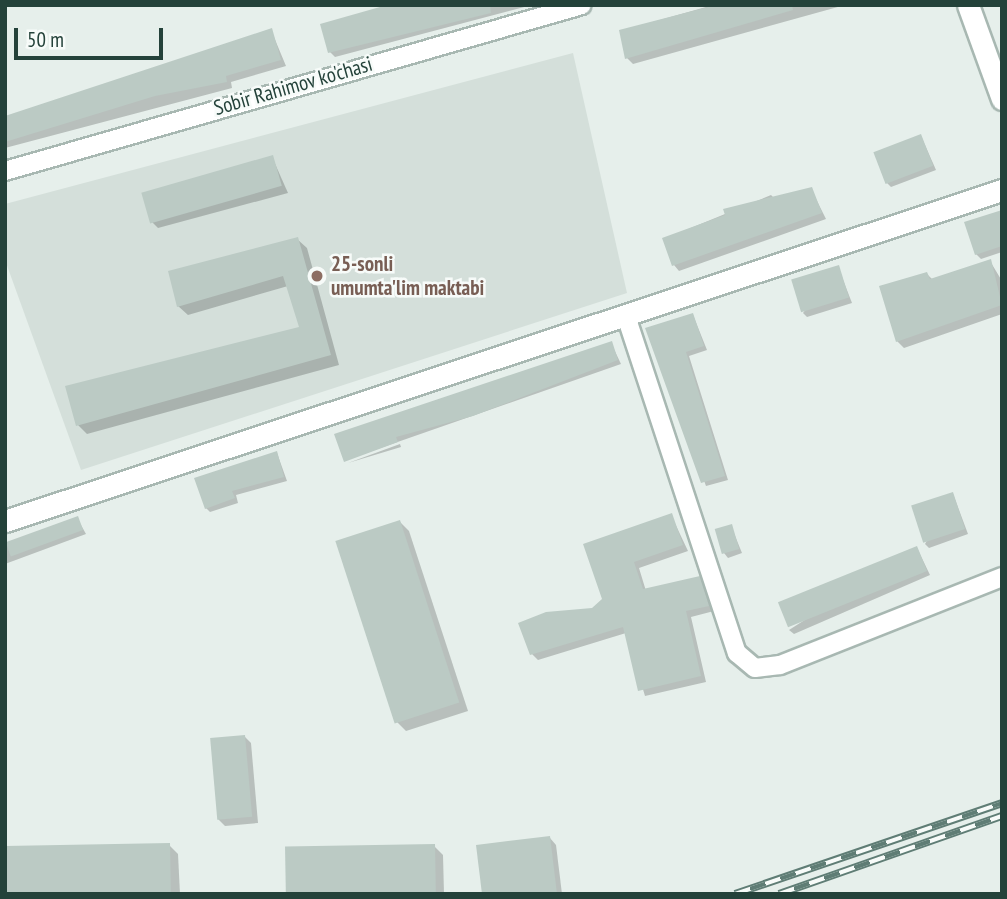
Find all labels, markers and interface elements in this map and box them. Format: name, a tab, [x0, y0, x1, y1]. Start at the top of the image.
scale bar	[18, 14, 166, 58]
text: 50 m	[27, 26, 64, 53]
street label: Sobir Rahimov ko'chasi	[211, 51, 375, 121]
place label: 25-sonli umumta'lim maktabi	[331, 251, 484, 301]
marker: 25-sonli umumta'lim maktabi	[309, 268, 325, 284]

